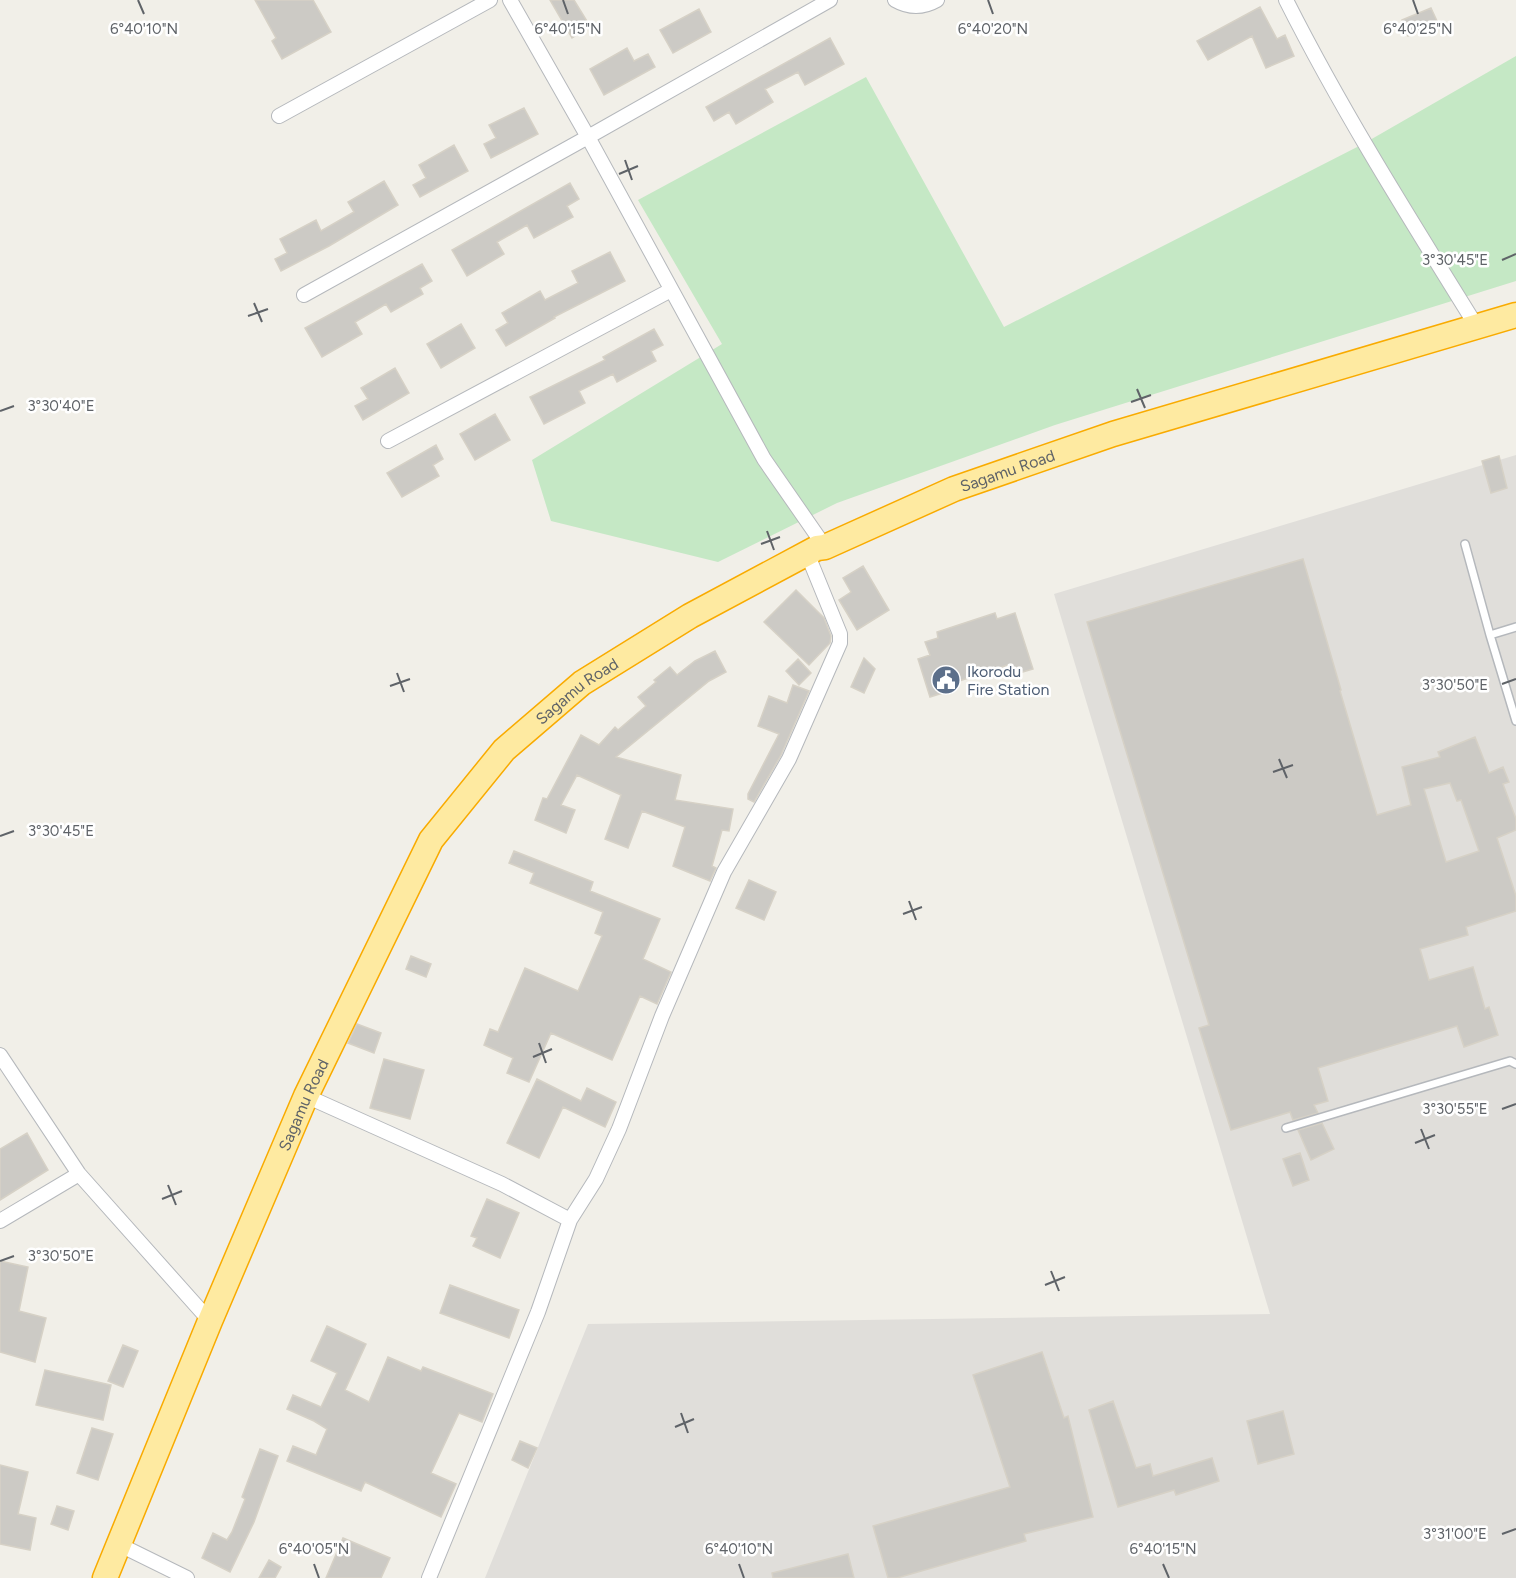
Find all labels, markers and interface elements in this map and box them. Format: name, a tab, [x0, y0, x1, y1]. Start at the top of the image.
text: 6°40'10"N	[110, 20, 178, 38]
text: 6°40'15"N	[534, 20, 602, 38]
text: 6°40'20"N	[958, 20, 1028, 38]
text: 6°40'25"N	[1383, 20, 1453, 38]
text: 3°30'45"E	[1422, 251, 1488, 269]
text: 3°30'40"E	[27, 397, 95, 415]
street label: Sagamu Road	[958, 446, 1057, 496]
street label: Sagamu Road	[532, 654, 622, 729]
place label: Ikorodu Fire Station	[967, 662, 1050, 699]
public building icon: Ikorodu Fire Station	[930, 664, 962, 696]
text: 3°30'50"E	[1422, 676, 1488, 694]
text: 3°30'45"E	[28, 822, 94, 840]
street label: Sagamu Road	[275, 1056, 333, 1154]
text: 3°30'55"E	[1422, 1100, 1488, 1118]
text: 3°30'50"E	[28, 1247, 94, 1265]
text: 3°31'00"E	[1423, 1525, 1487, 1543]
text: 6°40'05"N	[279, 1540, 349, 1558]
text: 6°40'10"N	[705, 1540, 773, 1558]
text: 6°40'15"N	[1129, 1540, 1197, 1558]

